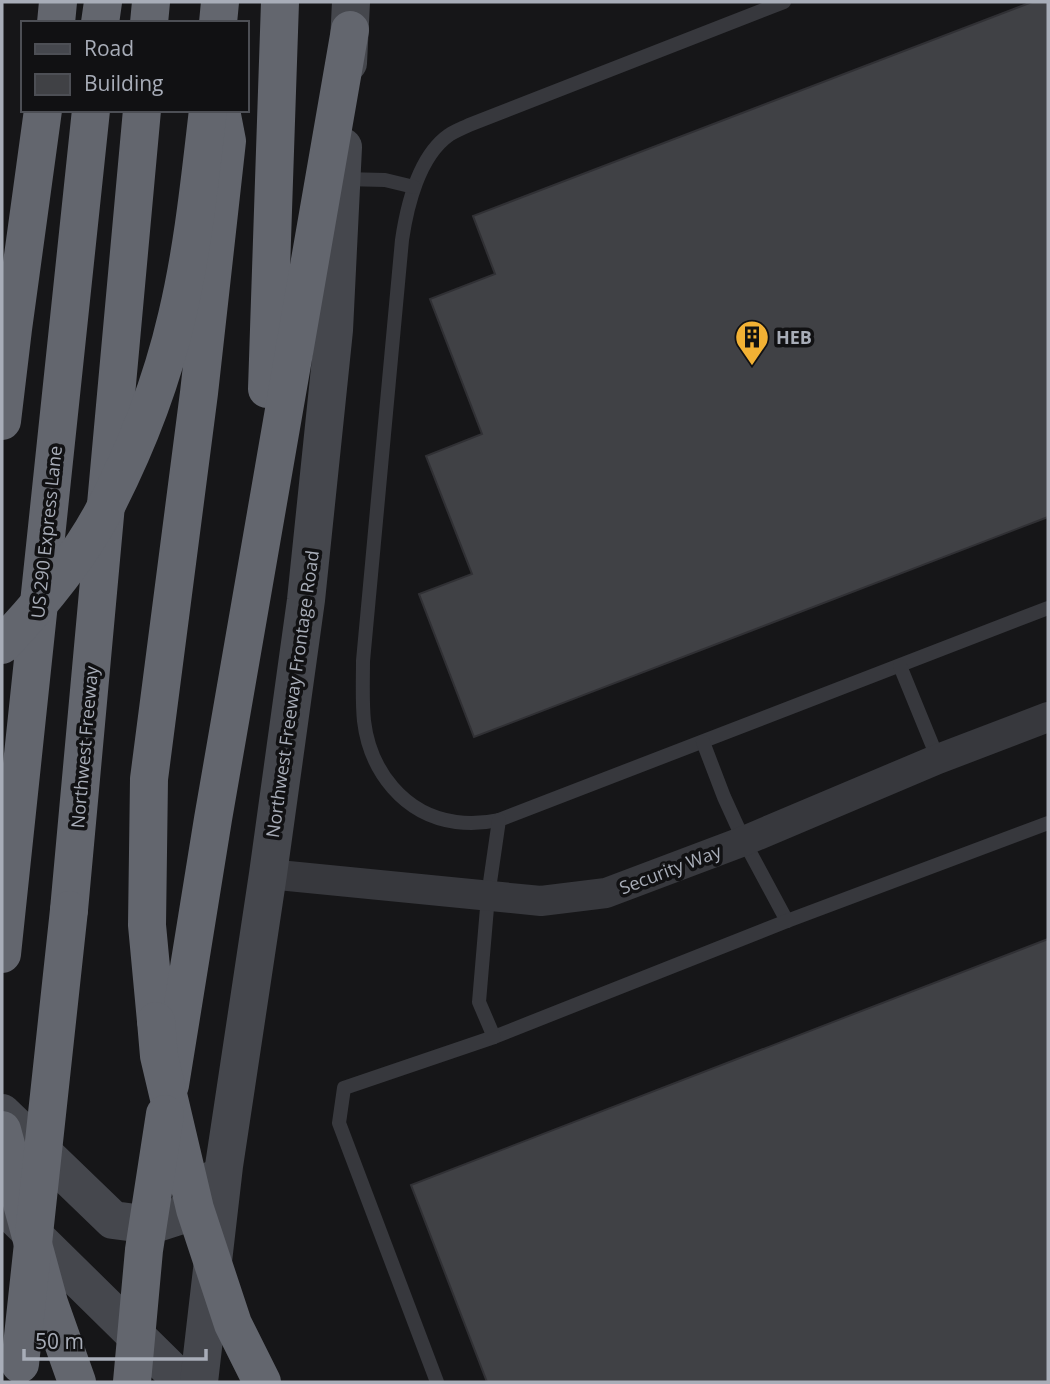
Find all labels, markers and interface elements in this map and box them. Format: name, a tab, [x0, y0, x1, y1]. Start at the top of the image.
legend	[21, 21, 248, 112]
text: Road	[84, 34, 134, 62]
text: Building	[84, 69, 163, 97]
building icon: HEB	[733, 318, 771, 367]
place label: HEB	[776, 325, 812, 349]
street label: US 290 Express Lane	[25, 444, 67, 620]
street label: Northwest Freeway Frontage Road	[260, 549, 324, 839]
street label: Northwest Freeway	[65, 664, 103, 829]
street label: Security Way	[616, 838, 725, 899]
scale bar	[24, 1318, 206, 1362]
text: 50 m	[35, 1327, 84, 1355]

